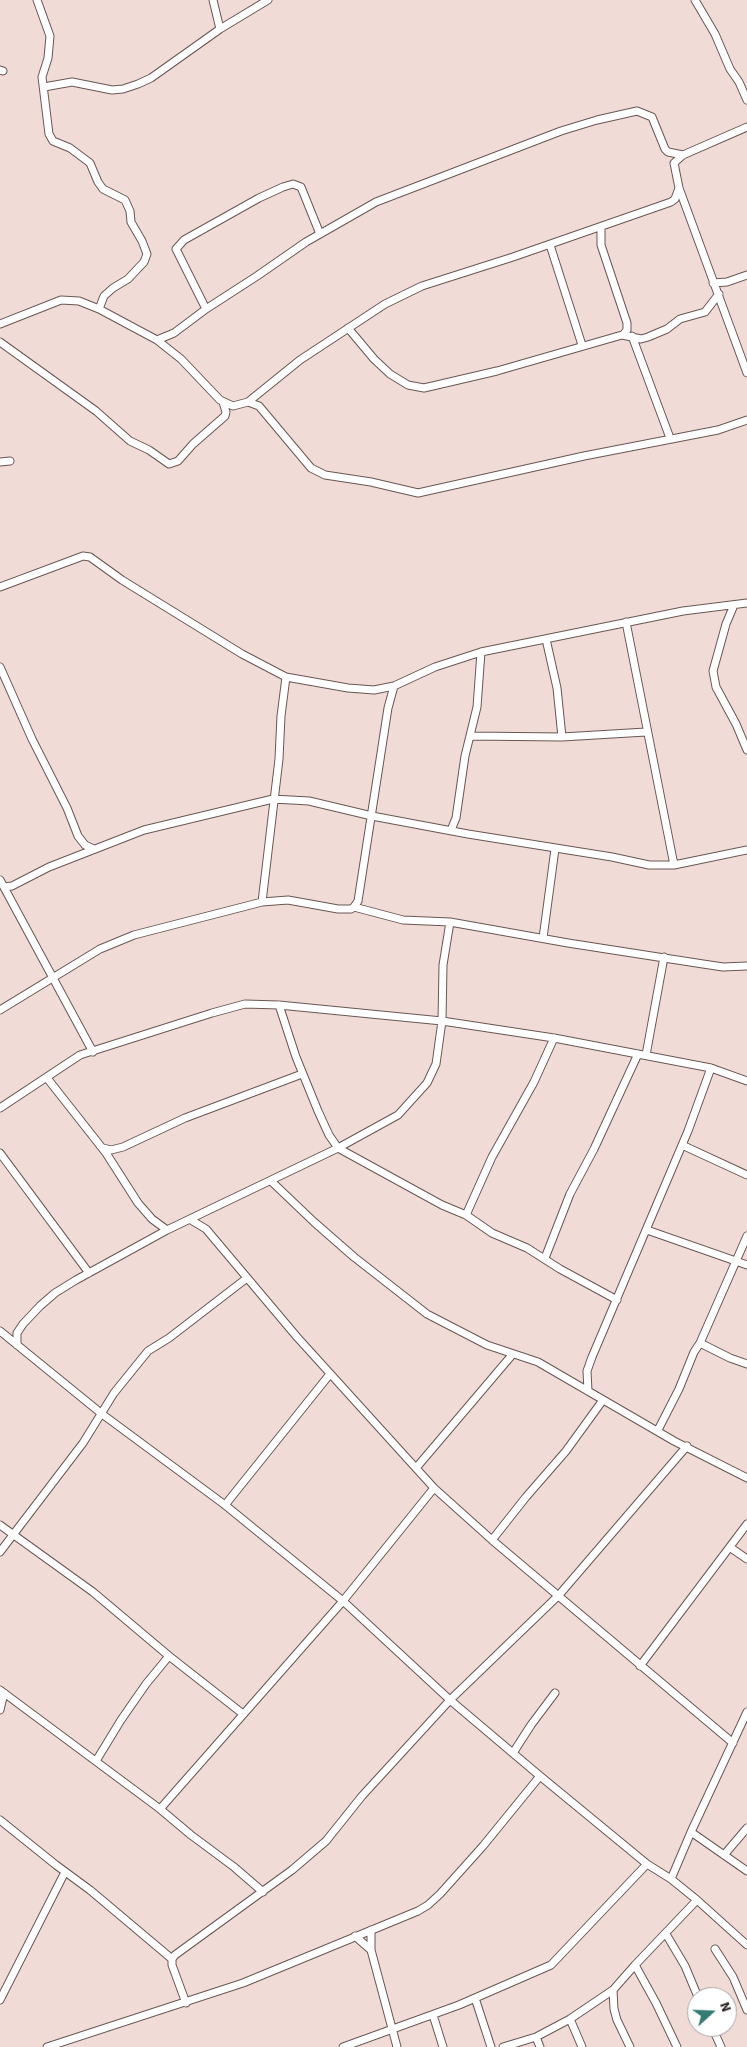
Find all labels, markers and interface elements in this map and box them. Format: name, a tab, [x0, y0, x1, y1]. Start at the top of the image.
north arrow	[687, 1987, 737, 2037]
text: N	[714, 1999, 736, 2015]

